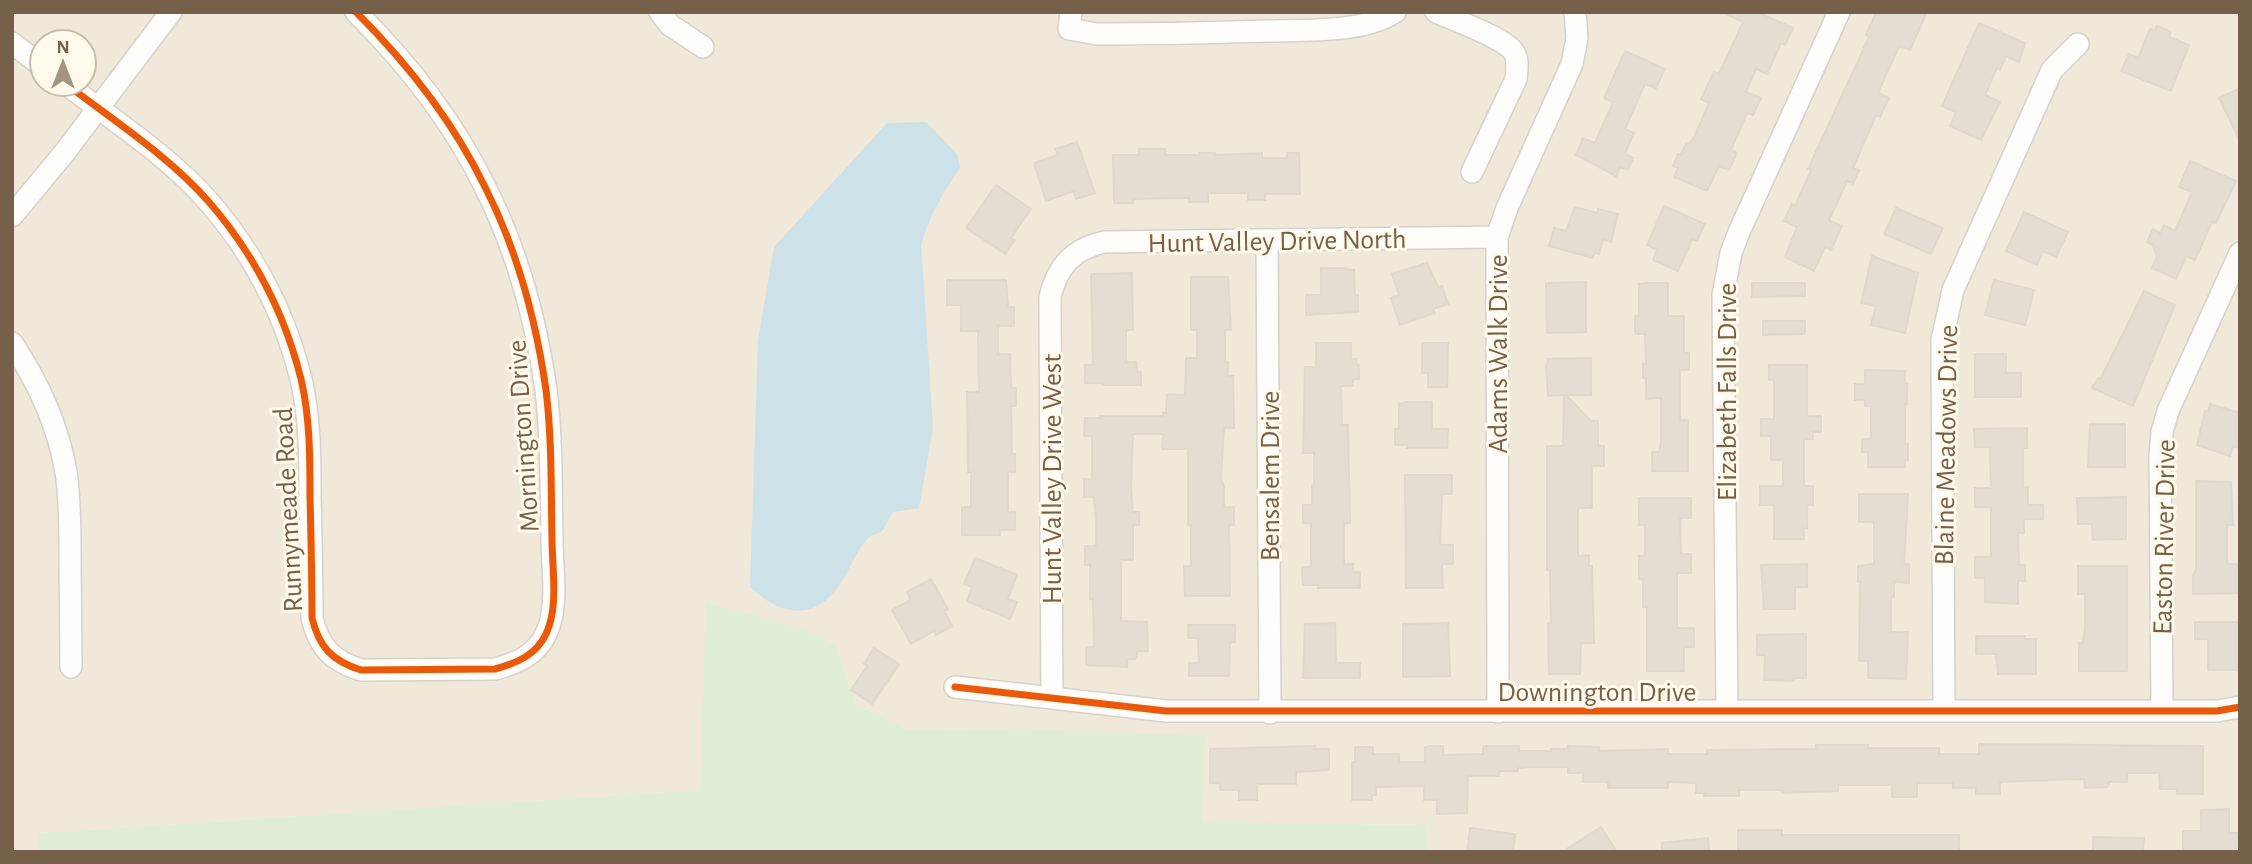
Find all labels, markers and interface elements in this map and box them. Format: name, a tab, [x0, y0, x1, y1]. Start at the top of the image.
north arrow	[28, 28, 98, 98]
text: N	[56, 38, 70, 57]
street label: Hunt Valley Drive North	[1147, 226, 1407, 258]
street label: Adams Walk Drive	[1485, 254, 1513, 454]
street label: Elizabeth Falls Drive	[1714, 283, 1742, 501]
street label: Blaine Meadows Drive	[1931, 324, 1963, 566]
street label: Mornington Drive	[503, 339, 545, 533]
street label: Hunt Valley Drive West	[1039, 354, 1067, 604]
street label: Bensalem Drive	[1257, 391, 1285, 561]
street label: Runnymeade Road	[270, 407, 308, 613]
street label: Easton River Drive	[2149, 439, 2181, 635]
street label: Downington Drive	[1498, 679, 1696, 707]

